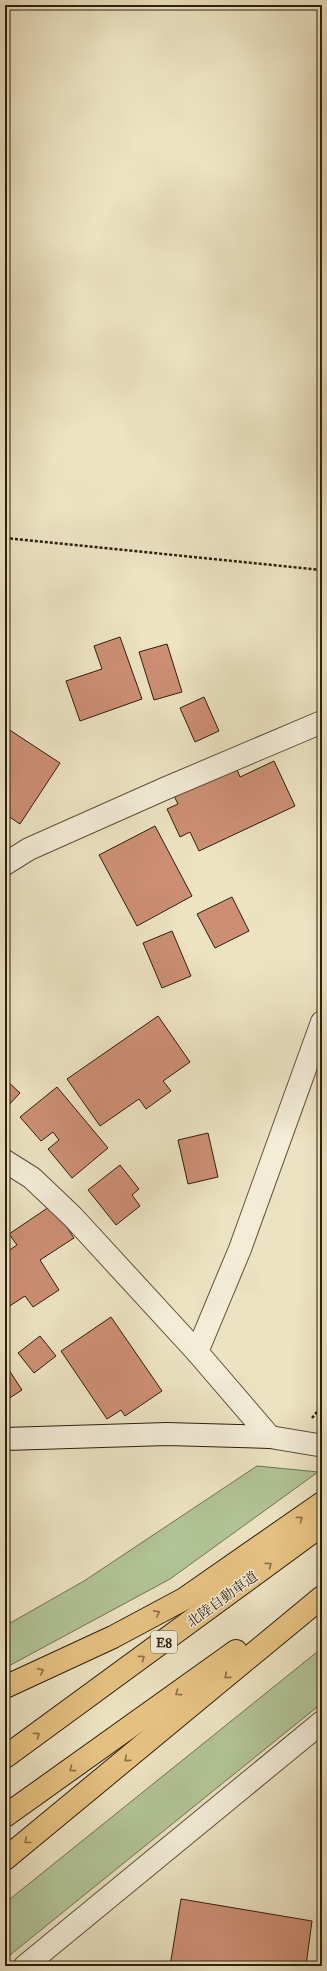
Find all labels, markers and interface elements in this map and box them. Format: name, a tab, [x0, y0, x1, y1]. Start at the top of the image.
one-way arrow	[296, 1517, 303, 1524]
one-way arrow	[265, 1563, 272, 1570]
street label: 北陸自動車道	[183, 1568, 261, 1631]
one-way arrow	[153, 1611, 160, 1618]
road number: E8	[151, 1631, 177, 1653]
one-way arrow	[138, 1655, 145, 1663]
one-way arrow	[36, 1668, 44, 1676]
one-way arrow	[225, 1671, 232, 1678]
one-way arrow	[175, 1688, 182, 1695]
one-way arrow	[33, 1732, 40, 1740]
one-way arrow	[125, 1754, 132, 1761]
one-way arrow	[69, 1764, 76, 1772]
one-way arrow	[24, 1837, 31, 1844]

